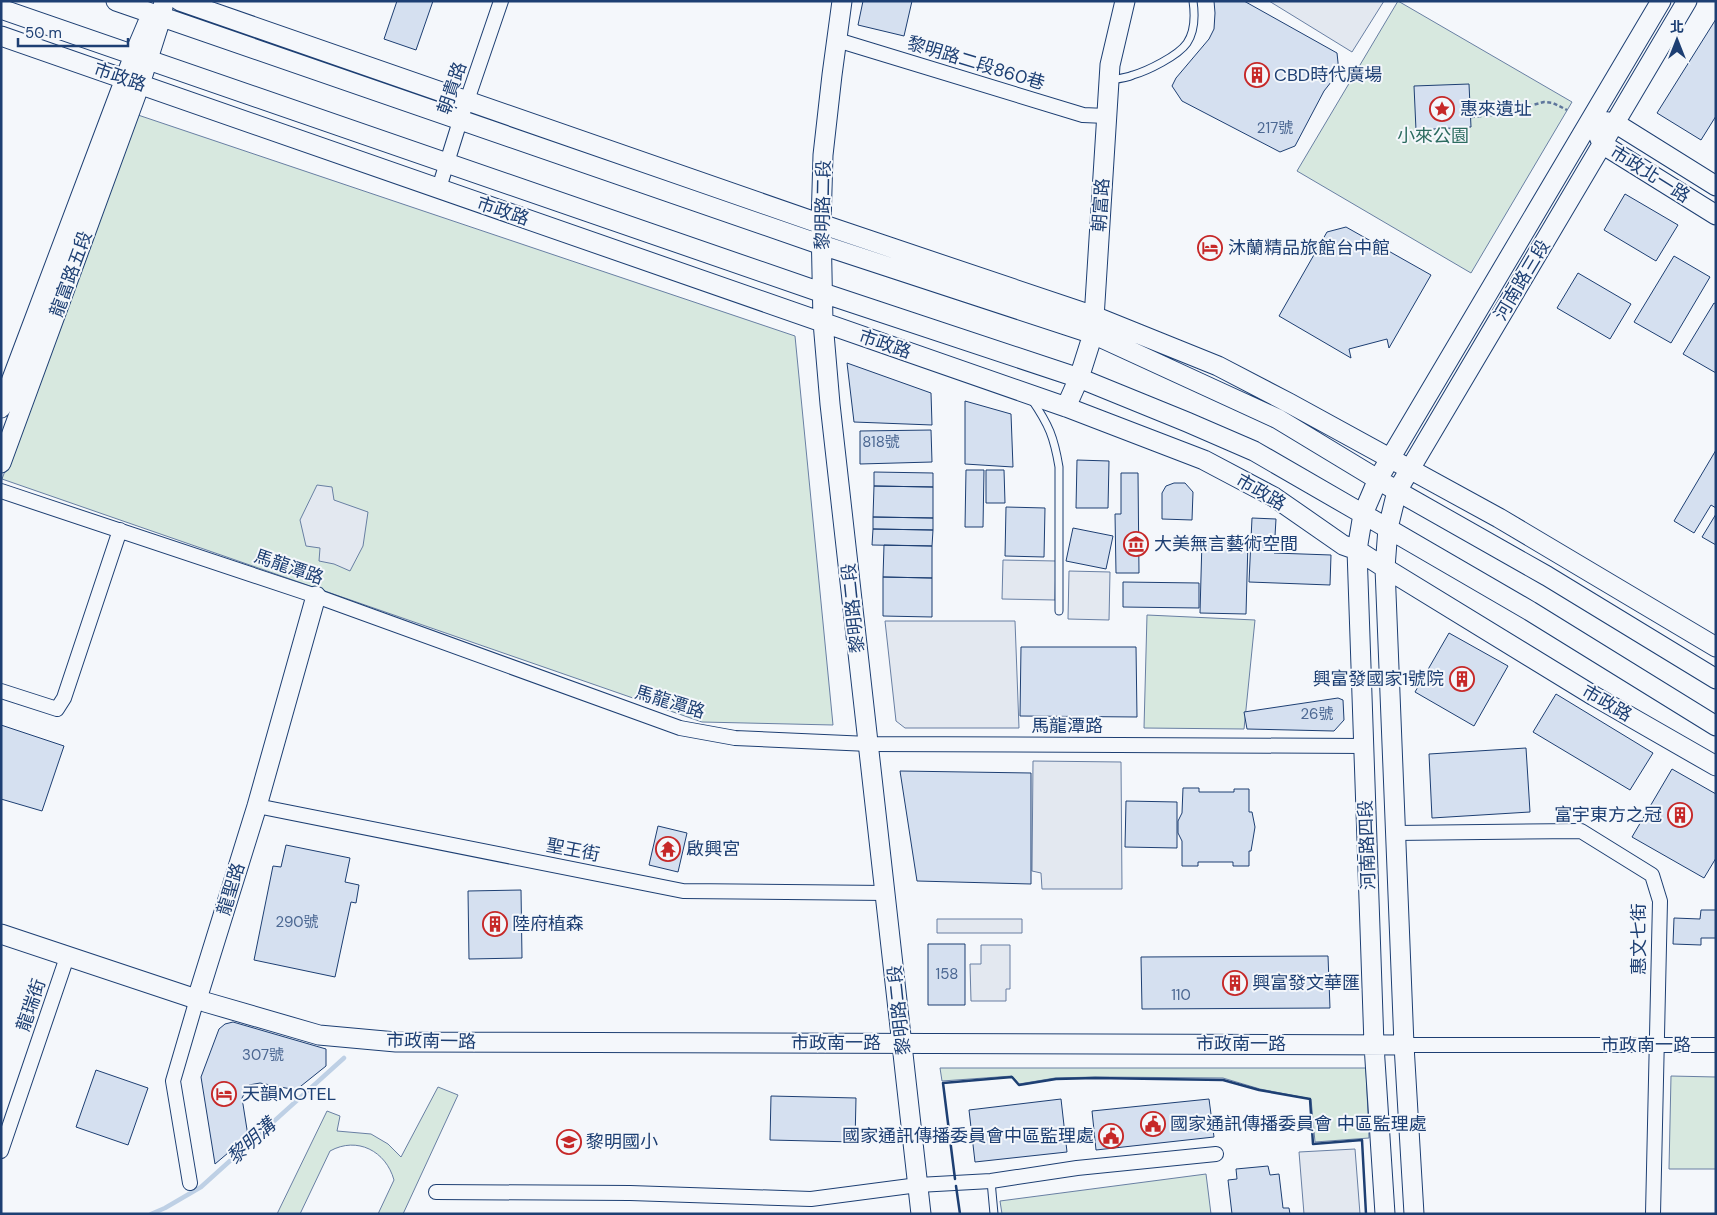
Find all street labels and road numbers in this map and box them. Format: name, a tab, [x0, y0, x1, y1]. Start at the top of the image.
street label: 黎明路二段860巷	[904, 31, 1048, 95]
street label: 市政路	[91, 57, 149, 97]
street label: 朝貴路	[432, 59, 472, 117]
street label: 市政北一路	[1605, 140, 1695, 208]
street label: 黎明路二段	[810, 160, 836, 250]
street label: 朝富路	[1087, 177, 1115, 233]
street label: 市政路	[474, 191, 532, 231]
street label: 龍富路五段	[44, 228, 98, 320]
street label: 河南路三段	[1489, 235, 1555, 325]
street label: 市政路	[856, 324, 914, 364]
street label: 市政路	[1232, 468, 1290, 516]
street label: 馬龍潭路	[251, 544, 327, 590]
street label: 黎明路二段	[836, 562, 870, 654]
street label: 市政路	[1578, 679, 1636, 727]
street label: 馬龍潭路	[632, 680, 708, 724]
street label: 馬龍潭路	[1031, 714, 1103, 738]
street label: 河南路四段	[1353, 800, 1381, 890]
street label: 聖王街	[544, 833, 602, 867]
street label: 龍聖路	[212, 860, 250, 918]
street label: 惠文七街	[1627, 903, 1651, 975]
street label: 黎明路二段	[882, 964, 916, 1056]
street label: 龍瑞街	[11, 976, 51, 1034]
street label: 市政南一路	[386, 1028, 476, 1054]
street label: 市政南一路	[791, 1031, 881, 1055]
street label: 市政南一路	[1196, 1032, 1286, 1056]
street label: 市政南一路	[1601, 1033, 1691, 1057]

